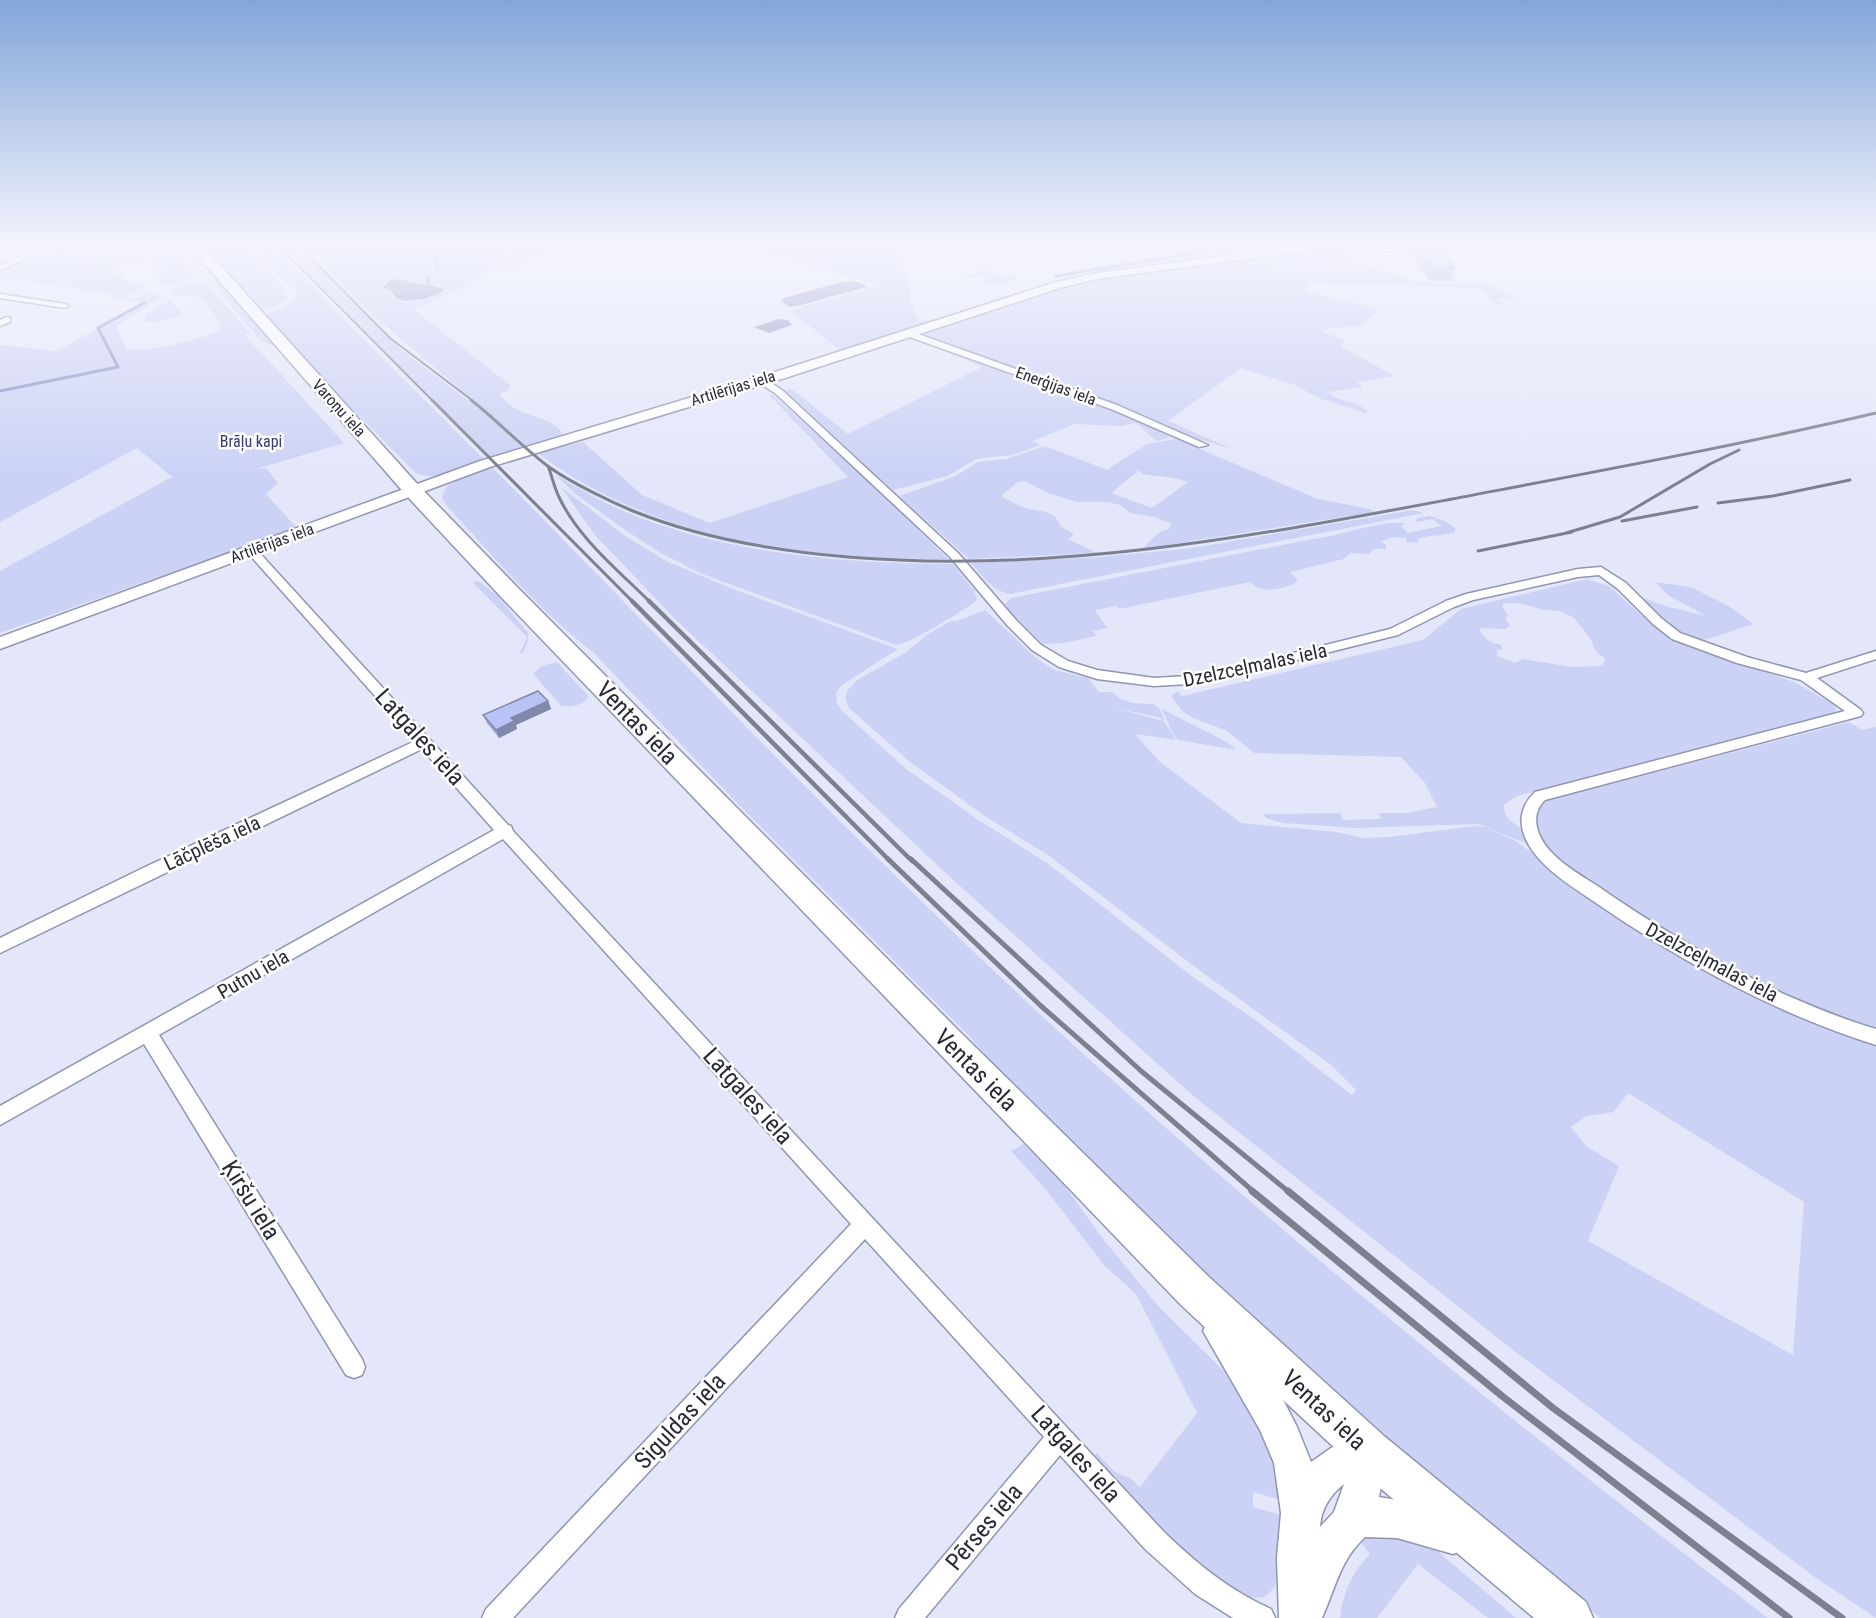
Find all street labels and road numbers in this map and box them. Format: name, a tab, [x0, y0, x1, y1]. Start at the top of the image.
street label: Enerģijas iela	[1013, 363, 1099, 409]
street label: Artilērijas iela	[688, 366, 778, 410]
street label: Varoņu iela	[308, 375, 370, 441]
street label: Artilērijas iela	[228, 519, 316, 567]
street label: Dzelzceļmalas iela	[1181, 638, 1329, 692]
street label: Ventas iela	[591, 676, 683, 770]
street label: Latgales iela	[369, 683, 471, 791]
street label: Lāčplēša iela	[160, 810, 264, 876]
street label: Dzelzceļmalas iela	[1642, 917, 1782, 1007]
street label: Putnu iela	[213, 944, 293, 1004]
street label: Ventas iela	[929, 1023, 1023, 1117]
street label: Latgales iela	[697, 1042, 799, 1150]
street label: Ķiršu iela	[216, 1155, 286, 1245]
street label: Ventas iela	[1276, 1364, 1372, 1456]
street label: Siguldas iela	[629, 1367, 731, 1475]
street label: Latgales iela	[1025, 1400, 1127, 1508]
street label: Pērses iela	[940, 1478, 1028, 1576]

